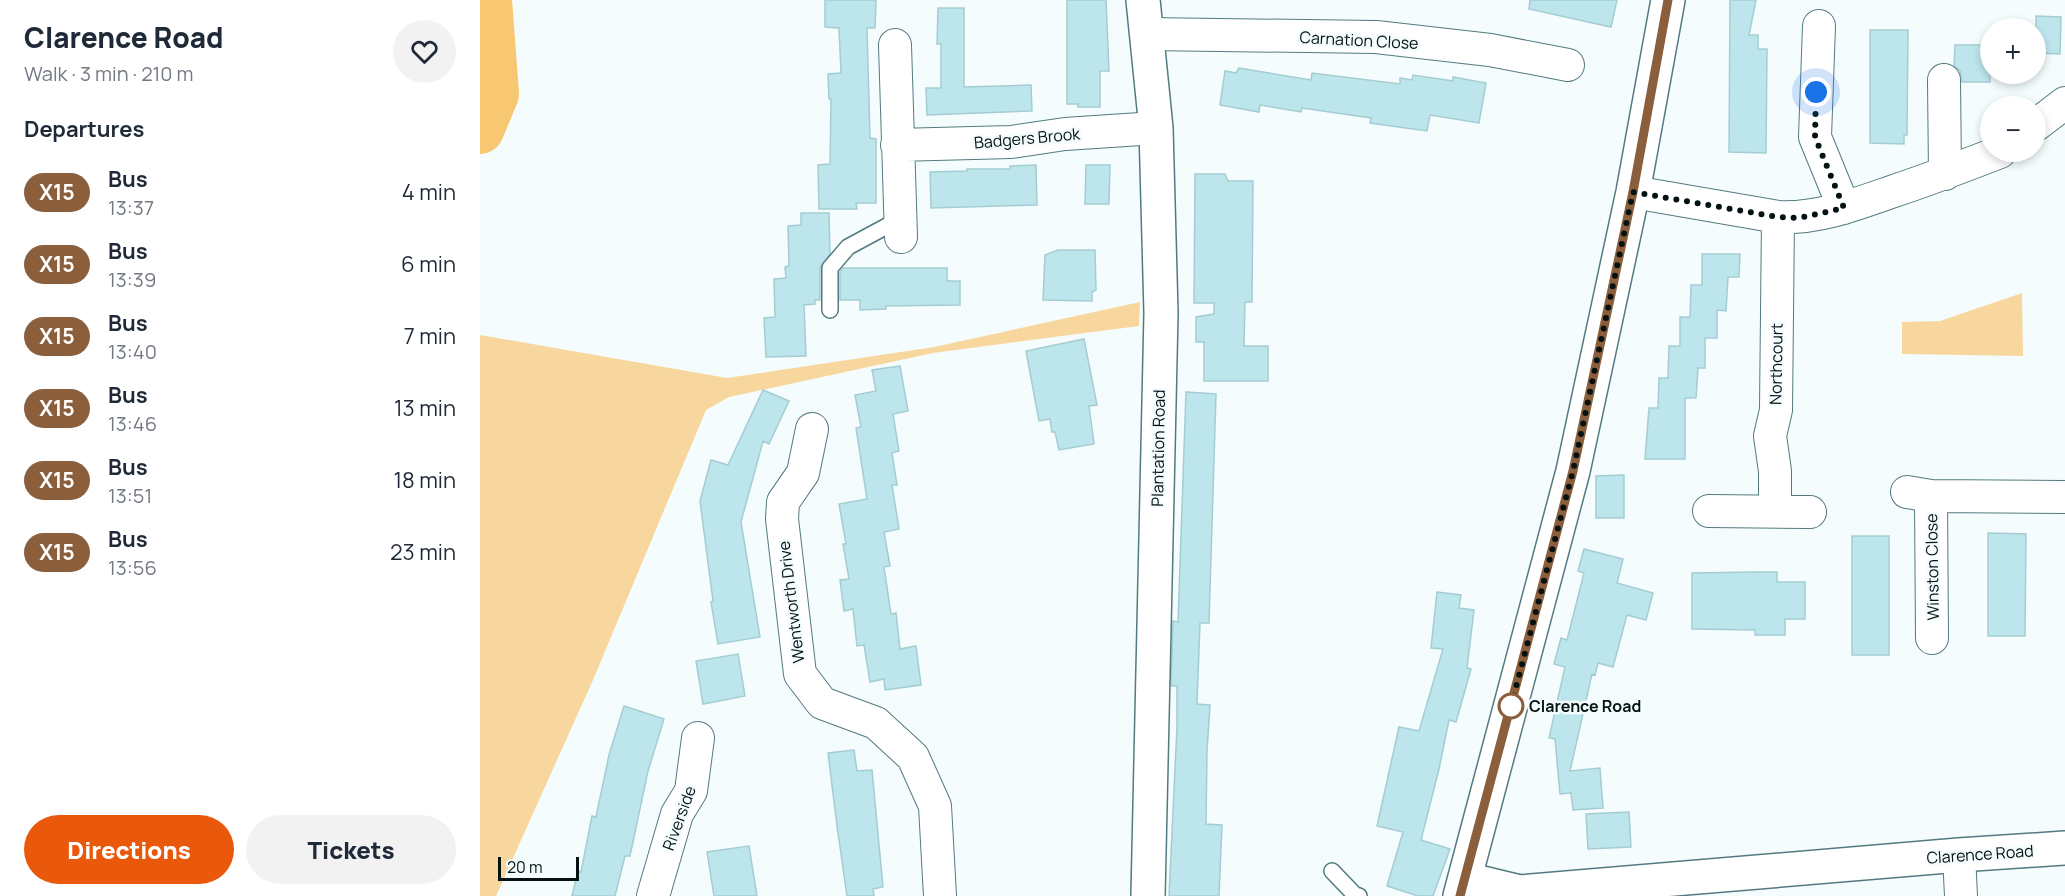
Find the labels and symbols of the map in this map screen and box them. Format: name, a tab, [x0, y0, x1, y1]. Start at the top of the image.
street label: Carnation Close	[1299, 26, 1419, 54]
your location	[1801, 77, 1831, 107]
street label: Badgers Brook	[973, 122, 1082, 154]
street label: Northcourt	[1764, 323, 1788, 405]
street label: Plantation Road	[1146, 389, 1170, 507]
street label: Winston Close	[1920, 513, 1944, 621]
street label: Wentworth Drive	[773, 540, 809, 664]
marker: Clarence Road	[1498, 693, 1524, 719]
place label: Clarence Road	[1529, 695, 1641, 717]
street label: Riverside	[657, 783, 701, 853]
street label: Clarence Road	[1926, 839, 2034, 869]
scale bar	[498, 854, 579, 882]

